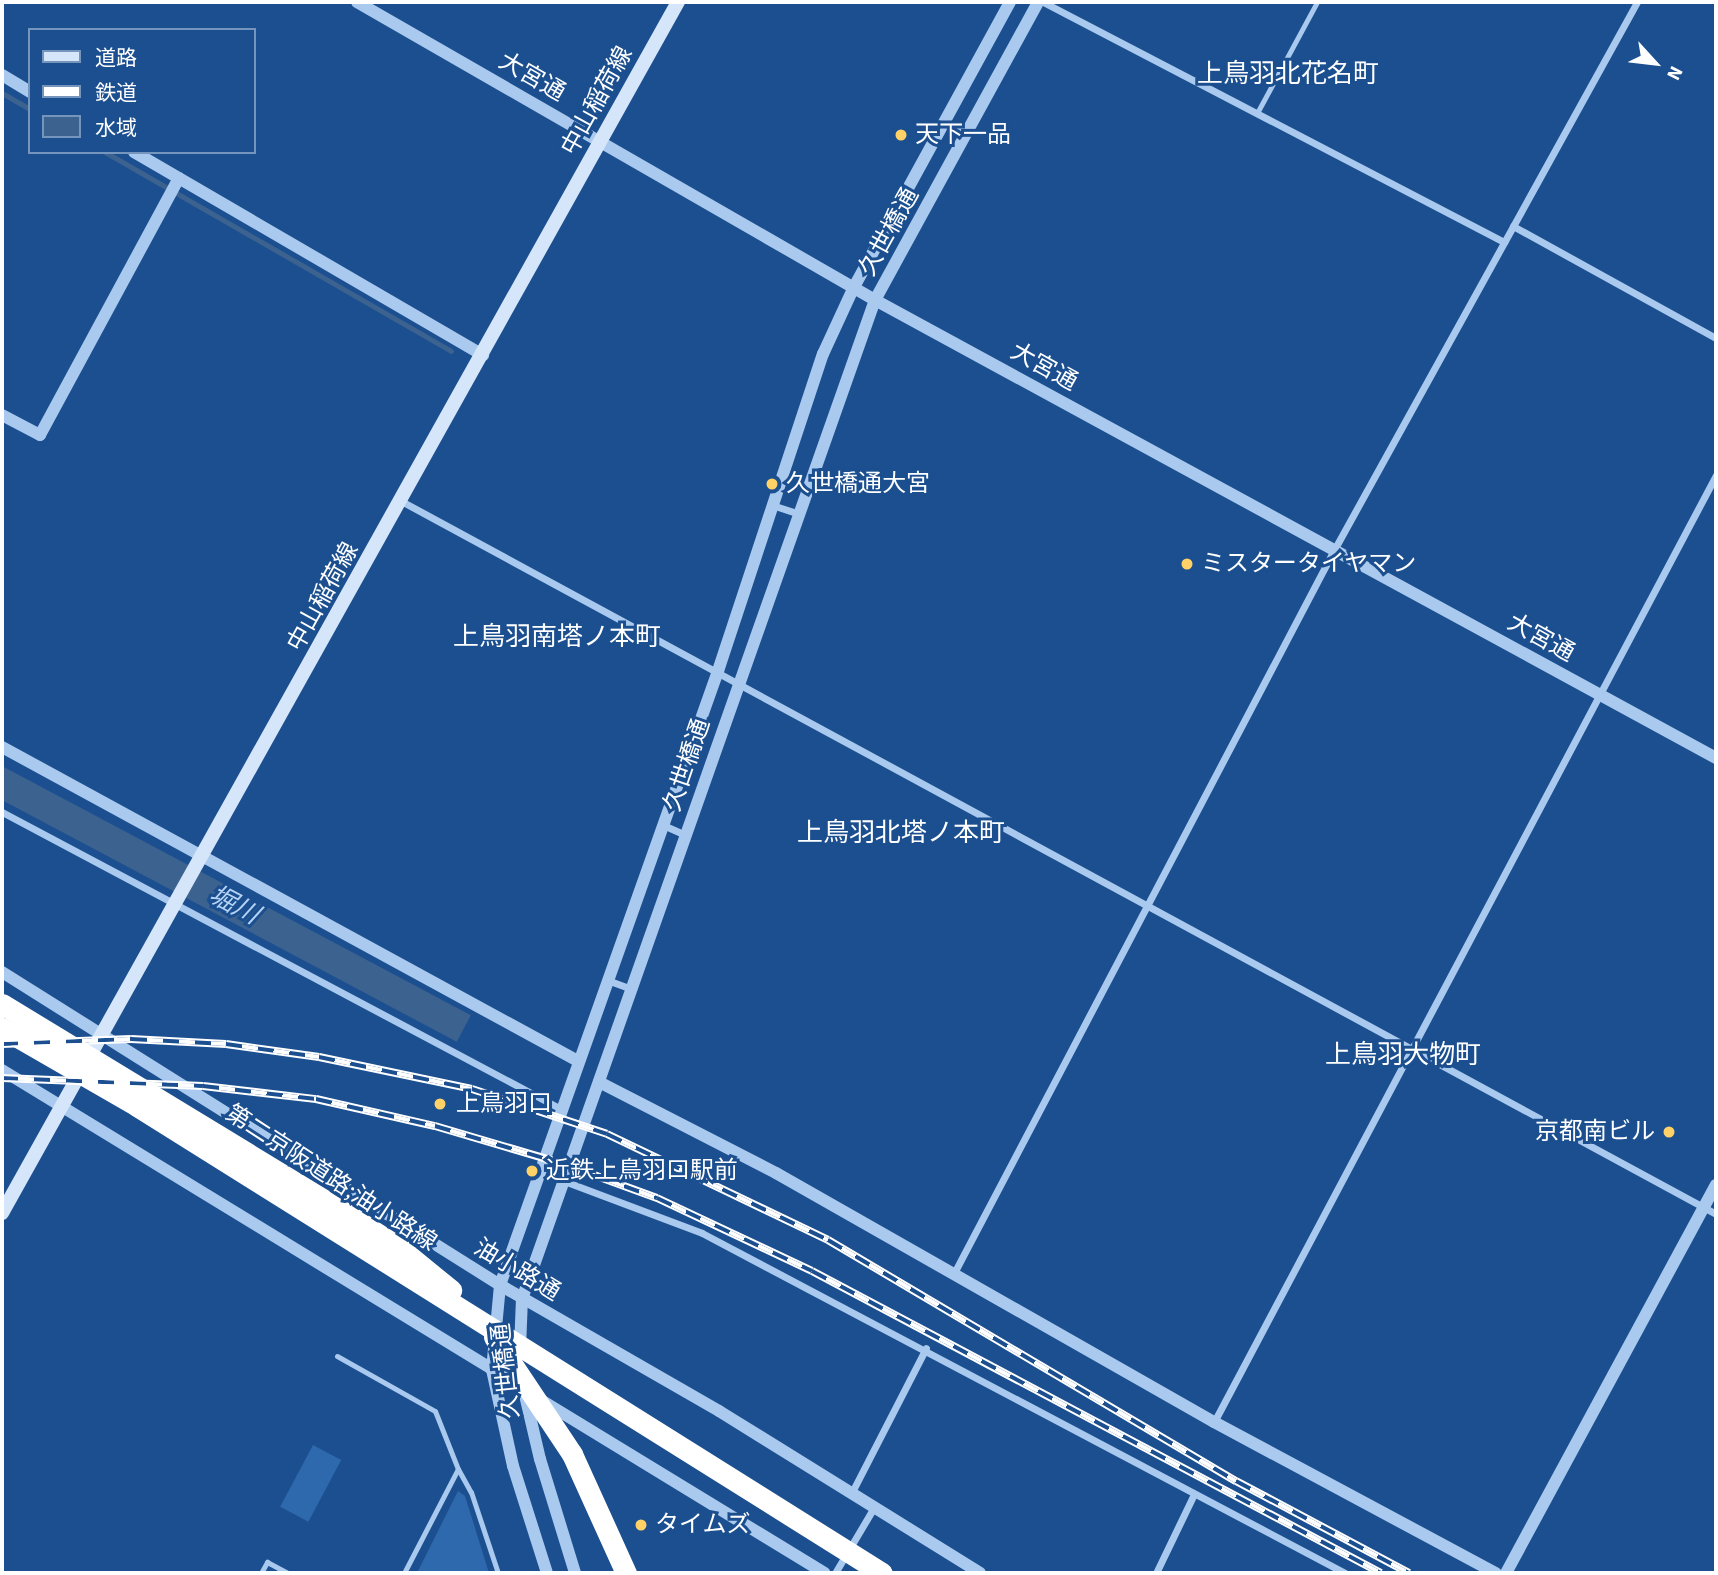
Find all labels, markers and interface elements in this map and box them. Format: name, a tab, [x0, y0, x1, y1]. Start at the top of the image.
legend	[28, 28, 256, 154]
north arrow	[1620, 28, 1690, 98]
street label: 中山稲荷線	[555, 42, 639, 160]
text: 道路	[95, 43, 137, 73]
street label: 大宮通	[494, 47, 570, 107]
district label: 上鳥羽北花名町	[1197, 58, 1379, 90]
text: N	[1659, 61, 1689, 85]
text: 鉄道	[95, 78, 137, 108]
text: 水域	[95, 113, 137, 143]
place label: 天下一品	[915, 121, 1011, 149]
marker: 天下一品	[893, 127, 909, 143]
street label: 久世橋通	[853, 183, 925, 281]
street label: 大宮通	[1006, 337, 1082, 397]
place label: 久世橋通大宮	[786, 470, 930, 498]
marker: 久世橋通大宮	[764, 476, 780, 492]
street label: 中山稲荷線	[281, 538, 365, 656]
place label: ミスタータイヤマン	[1201, 550, 1417, 578]
marker: ミスタータイヤマン	[1179, 556, 1195, 572]
street label: 大宮通	[1503, 608, 1579, 668]
district label: 上鳥羽南塔ノ本町	[453, 621, 661, 653]
street label: 久世橋通	[658, 715, 716, 815]
district label: 上鳥羽北塔ノ本町	[797, 817, 1005, 849]
water label: 堀川	[204, 879, 264, 931]
district label: 上鳥羽大物町	[1325, 1039, 1481, 1071]
place label: 上鳥羽口	[456, 1090, 552, 1118]
marker: 上鳥羽口	[430, 1094, 450, 1114]
street label: 第二京阪道路;油小路線	[220, 1099, 442, 1257]
place label: 京都南ビル	[1535, 1118, 1655, 1146]
marker: 京都南ビル	[1661, 1124, 1677, 1140]
place label: 近鉄上鳥羽口駅前	[546, 1157, 738, 1185]
marker: 近鉄上鳥羽口駅前	[524, 1163, 540, 1179]
street label: 油小路通	[468, 1233, 566, 1307]
street label: 久世橋通	[487, 1322, 525, 1420]
place label: タイムズ	[655, 1511, 751, 1539]
marker: タイムズ	[633, 1517, 649, 1533]

